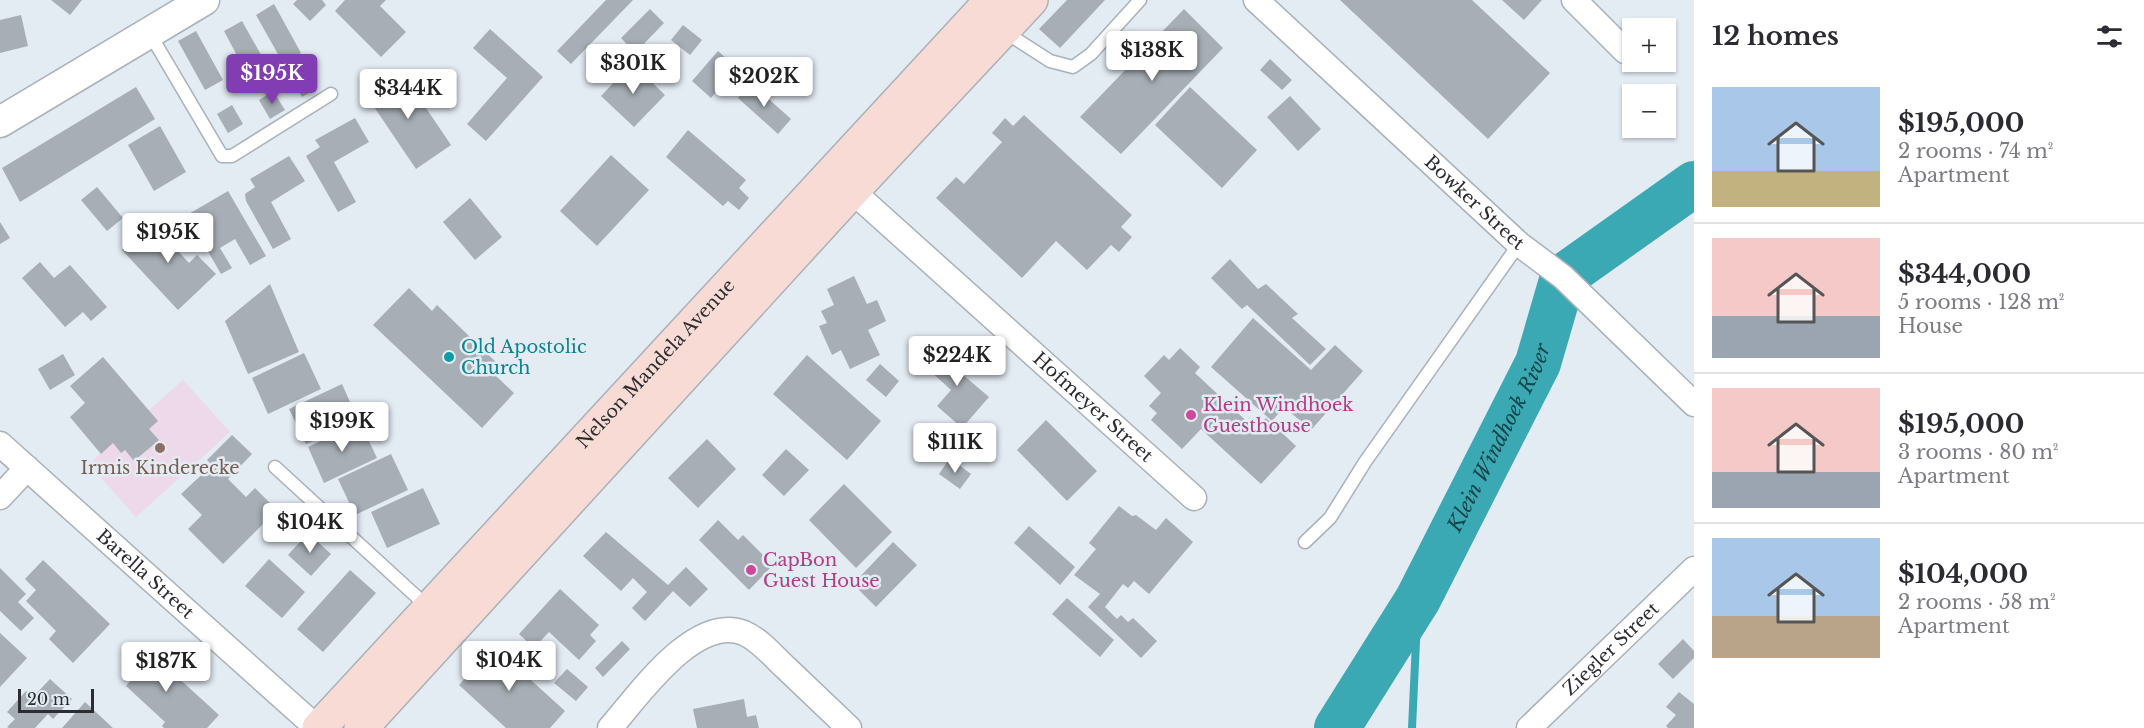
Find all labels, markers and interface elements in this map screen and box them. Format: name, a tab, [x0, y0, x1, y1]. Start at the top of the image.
map controls	[1622, 18, 1676, 138]
button: +	[1622, 18, 1676, 72]
text: 12 homes	[1712, 20, 1839, 52]
icon: filters	[2093, 20, 2126, 53]
pin: $138K	[1110, 31, 1194, 82]
text: $138K	[1120, 38, 1184, 62]
pin: $301K	[591, 44, 675, 95]
text: $301K	[600, 51, 666, 75]
pin: $195K	[230, 54, 314, 105]
pin: $202K	[722, 57, 806, 108]
text: $195K	[240, 61, 304, 85]
text: $202K	[729, 64, 799, 88]
pin: $344K	[366, 69, 450, 120]
text: $344K	[374, 76, 442, 100]
button: −	[1622, 84, 1676, 138]
text: $195,000	[1898, 107, 2024, 139]
icon: home	[1760, 111, 1832, 183]
text: 2 rooms · 74 m²	[1898, 139, 2054, 163]
street label: Bowker Street	[1420, 151, 1529, 255]
text: Apartment	[1898, 163, 2009, 187]
pin: $195K	[126, 213, 210, 264]
text: $195K	[136, 220, 200, 244]
text: $344,000	[1898, 258, 2031, 290]
icon: home	[1760, 262, 1832, 334]
street label: Nelson Mandela Avenue	[572, 275, 739, 453]
text: 5 rooms · 128 m²	[1898, 290, 2065, 314]
text: House	[1898, 314, 1963, 338]
place label: Old Apostolic Church	[461, 336, 587, 379]
pin: $224K	[915, 336, 999, 387]
water label: Klein Windhoek River	[1442, 340, 1555, 537]
text: $224K	[923, 343, 991, 367]
street label: Hofmeyer Street	[1028, 348, 1158, 467]
marker: Old Apostolic Church	[442, 350, 456, 364]
place label: Klein Windhoek Guesthouse	[1203, 394, 1353, 437]
pin: $199K	[300, 402, 384, 453]
marker: Klein Windhoek Guesthouse	[1184, 408, 1198, 422]
text: $195,000	[1898, 408, 2024, 440]
text: $199K	[310, 409, 375, 433]
icon: home	[1760, 412, 1832, 484]
pin: $111K	[913, 423, 997, 474]
text: $111K	[927, 430, 983, 454]
text: 3 rooms · 80 m²	[1898, 440, 2059, 464]
marker: Irmis Kinderecke	[153, 441, 167, 455]
place label: Irmis Kinderecke	[81, 457, 239, 479]
text: Apartment	[1898, 464, 2009, 488]
pin: $104K	[268, 503, 352, 554]
text: $104K	[277, 510, 343, 534]
street label: Barella Street	[92, 525, 199, 624]
place label: CapBon Guest House	[763, 549, 880, 592]
text: $104,000	[1898, 558, 2028, 590]
icon: home	[1760, 562, 1832, 634]
marker: CapBon Guest House	[744, 563, 758, 577]
text: 2 rooms · 58 m²	[1898, 590, 2056, 614]
street label: Ziegler Street	[1559, 598, 1664, 700]
text: Apartment	[1898, 614, 2009, 638]
pin: $104K	[467, 641, 551, 692]
pin: $187K	[124, 642, 208, 693]
text: $104K	[476, 648, 542, 672]
text: $187K	[135, 649, 197, 673]
scale bar	[18, 686, 94, 714]
text: 20 m	[27, 689, 70, 709]

